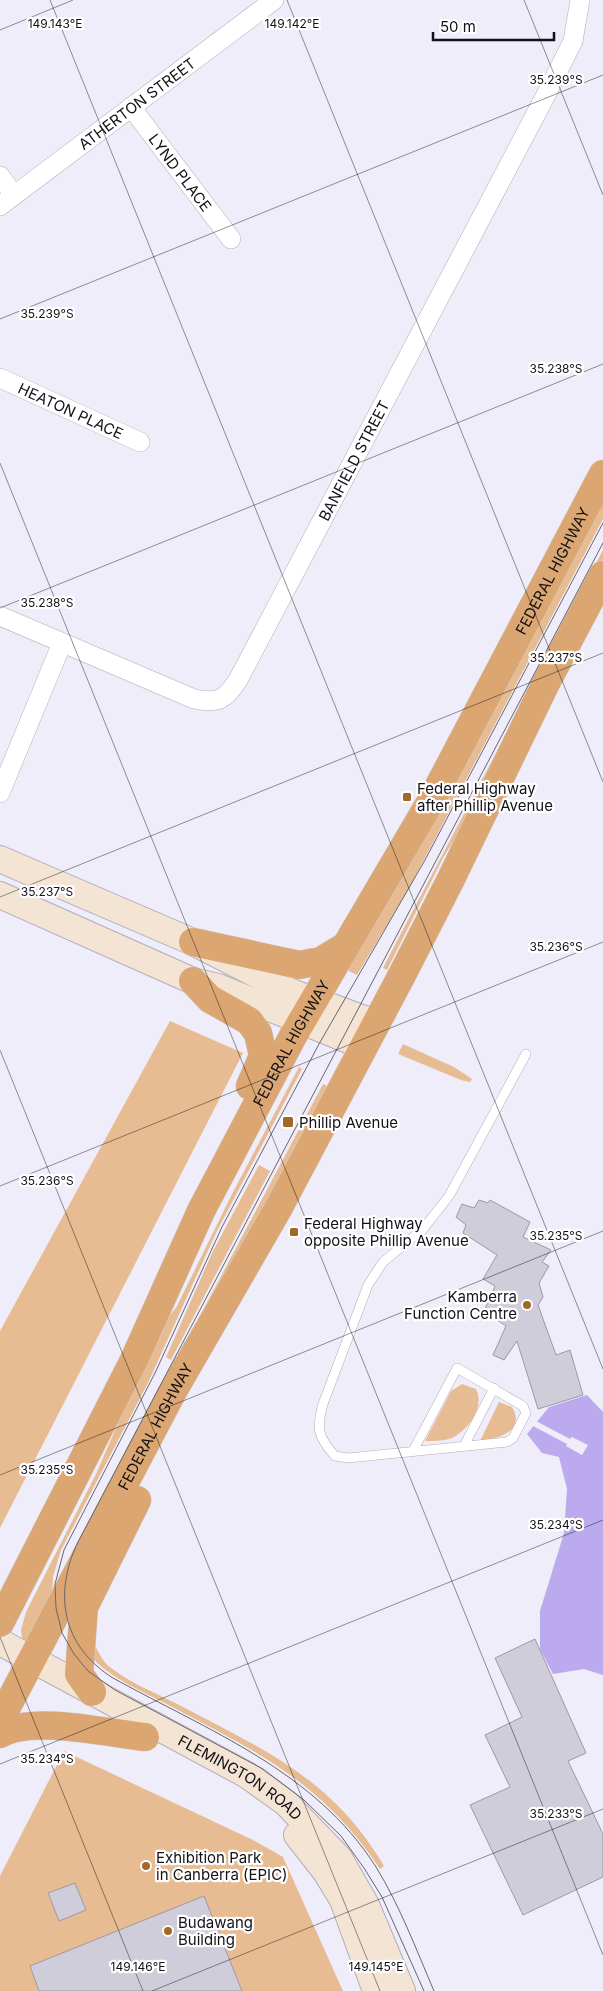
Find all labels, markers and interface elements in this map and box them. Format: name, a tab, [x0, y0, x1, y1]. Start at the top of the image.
scale bar	[433, 10, 554, 42]
text: 149.143°E	[28, 16, 82, 31]
text: 149.142°E	[265, 16, 319, 31]
text: 50 m	[440, 17, 476, 36]
street label: ATHERTON STREET	[74, 53, 199, 153]
text: 35.239°S	[529, 72, 583, 87]
street label: LYND PLACE	[145, 130, 216, 215]
text: 35.239°S	[20, 306, 74, 321]
text: 35.238°S	[530, 361, 583, 376]
street label: HEATON PLACE	[15, 378, 126, 443]
street label: BANFIELD STREET	[314, 397, 393, 524]
street label: FEDERAL HIGHWAY	[511, 504, 593, 638]
text: 35.238°S	[21, 595, 74, 610]
text: 35.237°S	[530, 650, 583, 665]
place label: Federal Highway after Phillip Avenue	[417, 779, 553, 815]
marker: Federal Highway after Phillip Avenue	[401, 791, 413, 803]
text: 35.237°S	[21, 884, 74, 899]
text: 35.236°S	[529, 939, 583, 954]
street label: FEDERAL HIGHWAY	[248, 976, 333, 1109]
place label: Phillip Avenue	[299, 1113, 398, 1132]
marker: Phillip Avenue	[281, 1115, 295, 1129]
text: 35.236°S	[20, 1173, 74, 1188]
place label: Federal Highway opposite Phillip Avenue	[304, 1214, 469, 1250]
marker: Federal Highway opposite Phillip Avenue	[288, 1226, 300, 1238]
text: 35.235°S	[529, 1228, 583, 1243]
place label: Kamberra Function Centre	[404, 1287, 517, 1323]
marker: Kamberra Function Centre	[521, 1299, 533, 1311]
street label: FEDERAL HIGHWAY	[113, 1359, 197, 1493]
text: 35.235°S	[20, 1462, 74, 1477]
text: 35.234°S	[529, 1517, 583, 1532]
street label: FLEMINGTON ROAD	[175, 1730, 306, 1824]
text: 35.234°S	[20, 1751, 74, 1766]
text: 35.233°S	[530, 1806, 583, 1821]
place label: Exhibition Park in Canberra (EPIC)	[156, 1848, 288, 1884]
marker: Exhibition Park in Canberra (EPIC)	[140, 1860, 152, 1872]
place label: Budawang Building	[178, 1913, 253, 1949]
marker: Budawang Building	[162, 1925, 174, 1937]
text: 149.146°E	[111, 1959, 165, 1974]
text: 149.145°E	[349, 1959, 403, 1974]

